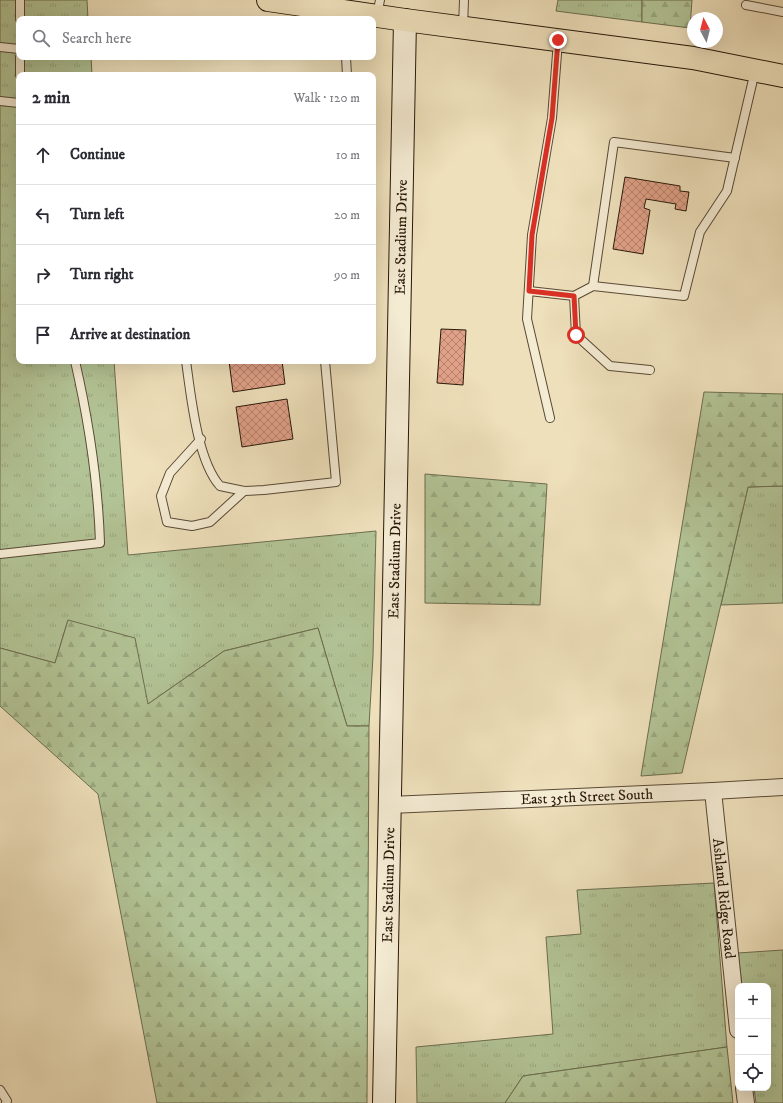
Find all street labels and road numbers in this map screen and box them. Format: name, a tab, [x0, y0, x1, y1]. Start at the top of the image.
street label: East Stadium Drive	[391, 179, 412, 295]
street label: East Stadium Drive	[384, 503, 406, 619]
street label: East 35th Street South	[520, 785, 654, 809]
street label: East Stadium Drive	[378, 827, 399, 943]
street label: Ashland Ridge Road	[708, 837, 740, 960]

